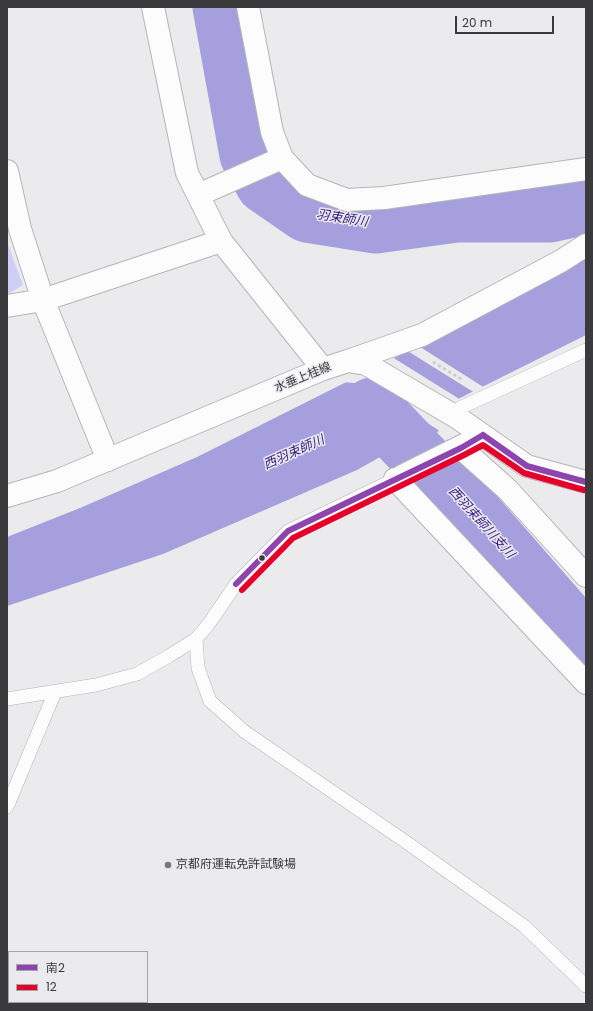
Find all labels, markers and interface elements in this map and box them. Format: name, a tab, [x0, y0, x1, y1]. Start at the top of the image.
scale bar	[457, 8, 556, 34]
text: 20 m	[462, 14, 492, 31]
water label: 羽束師川	[315, 207, 369, 231]
street label: 水垂上桂線	[272, 360, 334, 396]
water label: 西羽束師川	[261, 433, 327, 473]
water label: 西羽束師川支川	[445, 484, 517, 562]
unlabelled marker	[257, 553, 267, 563]
place label: 京都府運転免許試験場	[176, 858, 296, 872]
marker: 京都府運転免許試験場	[163, 860, 173, 870]
legend	[8, 951, 148, 1003]
text: 南2	[46, 959, 65, 976]
text: 12	[46, 978, 57, 995]

